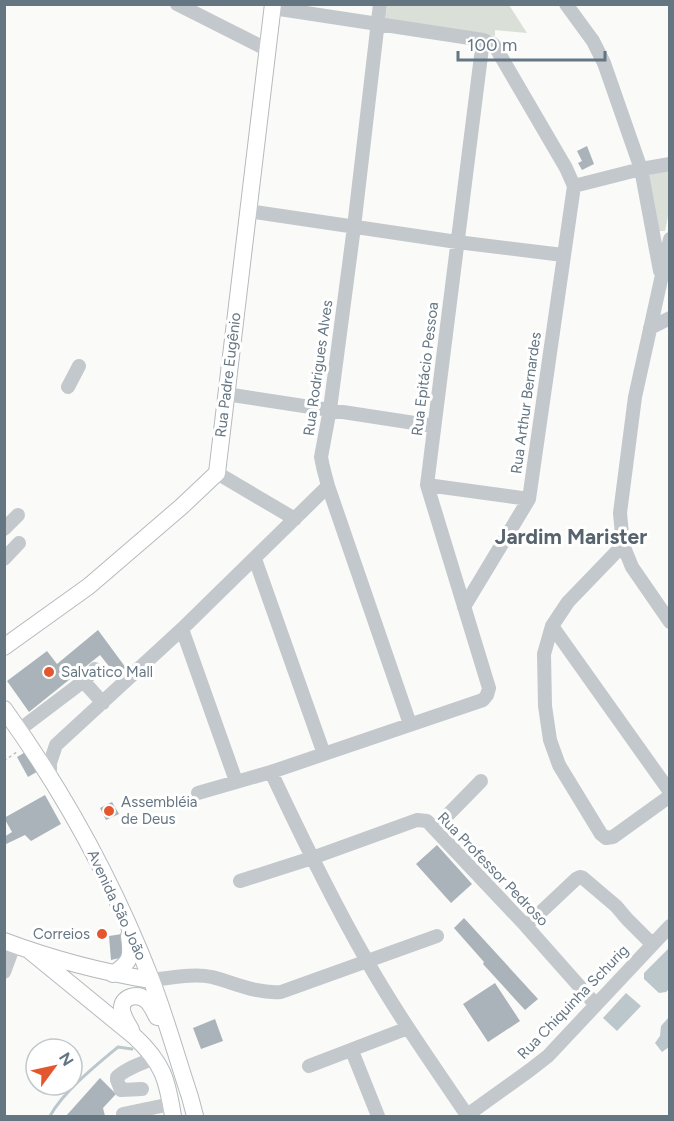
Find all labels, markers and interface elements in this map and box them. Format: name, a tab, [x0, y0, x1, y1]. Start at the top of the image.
scale bar	[458, 24, 605, 62]
text: 100 m	[467, 34, 517, 56]
street label: Rua Rodrigues Alves	[300, 299, 336, 437]
street label: Rua Epitácio Pessoa	[408, 301, 442, 437]
street label: Rua Padre Eugênio	[211, 311, 245, 439]
street label: Rua Arthur Bernardes	[507, 331, 545, 475]
district label: Jardim Marister	[495, 524, 647, 549]
place label: Salvatico Mall	[61, 663, 153, 681]
marker: Salvatico Mall	[42, 665, 56, 679]
place label: Assembléia de Deus	[121, 793, 198, 828]
marker: Assembléia de Deus	[102, 804, 116, 818]
street label: Rua Professor Pedroso	[434, 808, 552, 930]
street label: Avenida São João	[84, 847, 151, 963]
place label: Correios	[33, 925, 90, 943]
marker: Correios	[95, 927, 109, 941]
street label: Rua Chiquinha Schurig	[514, 941, 632, 1063]
north arrow	[24, 1037, 84, 1097]
text: N	[55, 1049, 77, 1069]

